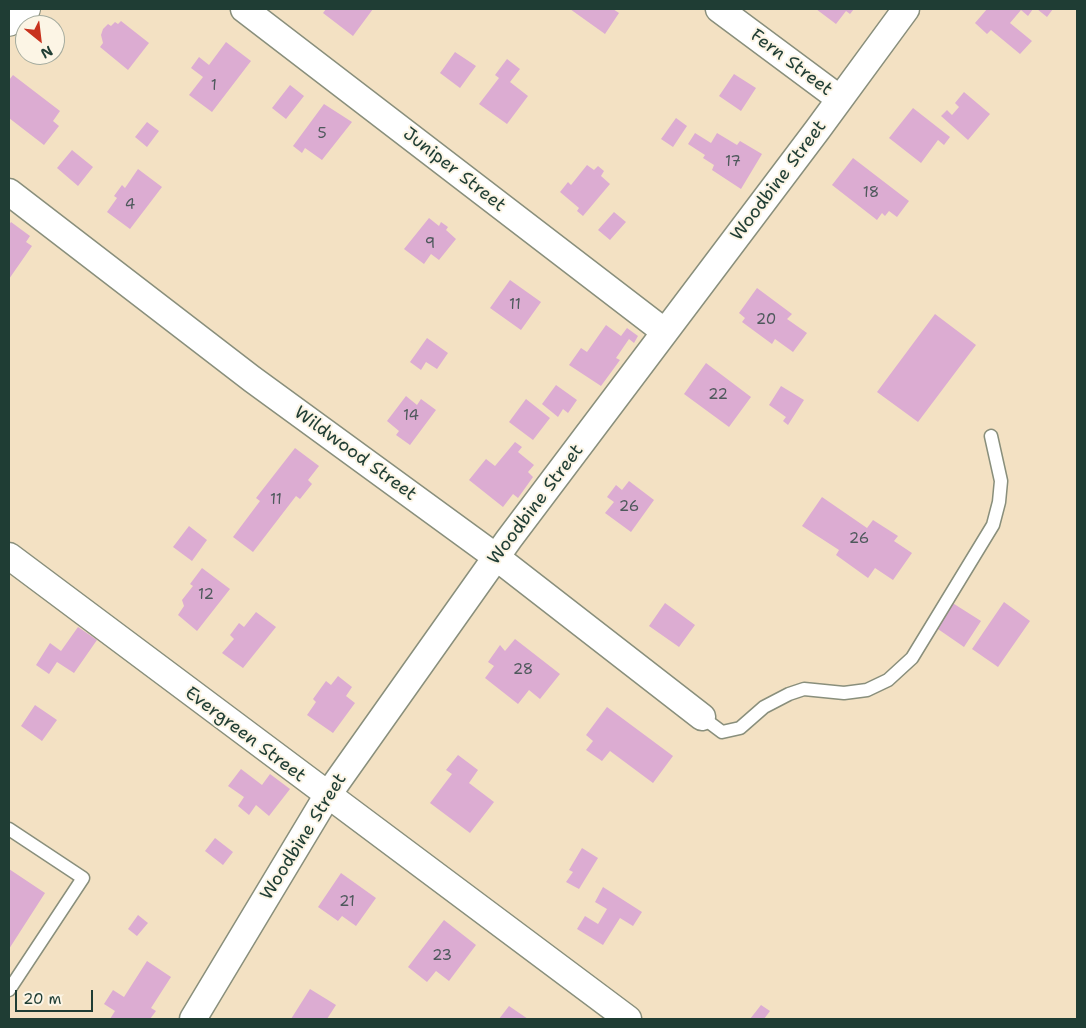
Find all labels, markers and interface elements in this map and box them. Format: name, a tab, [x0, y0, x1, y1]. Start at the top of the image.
north arrow	[15, 15, 65, 65]
street label: Fern Street	[746, 25, 836, 101]
text: N	[38, 42, 56, 63]
house number: 1	[211, 77, 217, 95]
street label: Woodbine Street	[727, 117, 831, 245]
street label: Juniper Street	[398, 123, 510, 217]
house number: 5	[317, 125, 327, 143]
house number: 17	[725, 153, 741, 171]
house number: 18	[863, 184, 879, 202]
house number: 4	[125, 196, 135, 214]
house number: 9	[425, 235, 435, 253]
house number: 11	[509, 296, 521, 314]
house number: 20	[756, 311, 776, 329]
house number: 22	[708, 386, 728, 404]
street label: Wildwood Street	[289, 402, 421, 506]
house number: 14	[403, 407, 419, 425]
street label: Woodbine Street	[484, 441, 588, 569]
house number: 11	[270, 491, 282, 509]
house number: 26	[619, 498, 639, 516]
house number: 26	[849, 530, 869, 548]
house number: 12	[198, 586, 214, 604]
house number: 28	[513, 661, 533, 679]
street label: Evergreen Street	[180, 683, 310, 787]
street label: Woodbine Street	[256, 770, 352, 904]
house number: 21	[339, 893, 355, 911]
house number: 23	[432, 947, 452, 965]
scale bar	[18, 980, 95, 1012]
text: 20 m	[23, 989, 62, 1009]

